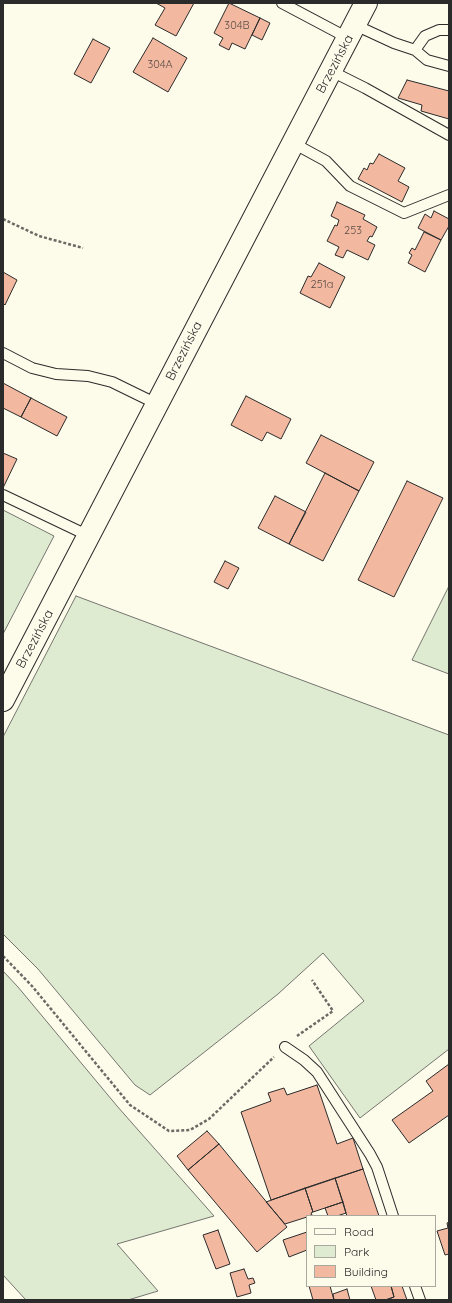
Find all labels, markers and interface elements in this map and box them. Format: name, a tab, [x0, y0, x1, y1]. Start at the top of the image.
house number: 304B	[224, 19, 250, 33]
street label: Brzezińska	[313, 32, 357, 96]
house number: 304A	[147, 58, 173, 72]
house number: 253	[344, 224, 362, 238]
house number: 251a	[311, 278, 333, 292]
street label: Brzezińska	[162, 319, 206, 383]
street label: Brzezińska	[13, 607, 57, 671]
legend	[306, 1215, 436, 1287]
text: Road	[344, 1224, 374, 1239]
text: Park	[344, 1244, 369, 1259]
text: Building	[344, 1264, 388, 1279]

